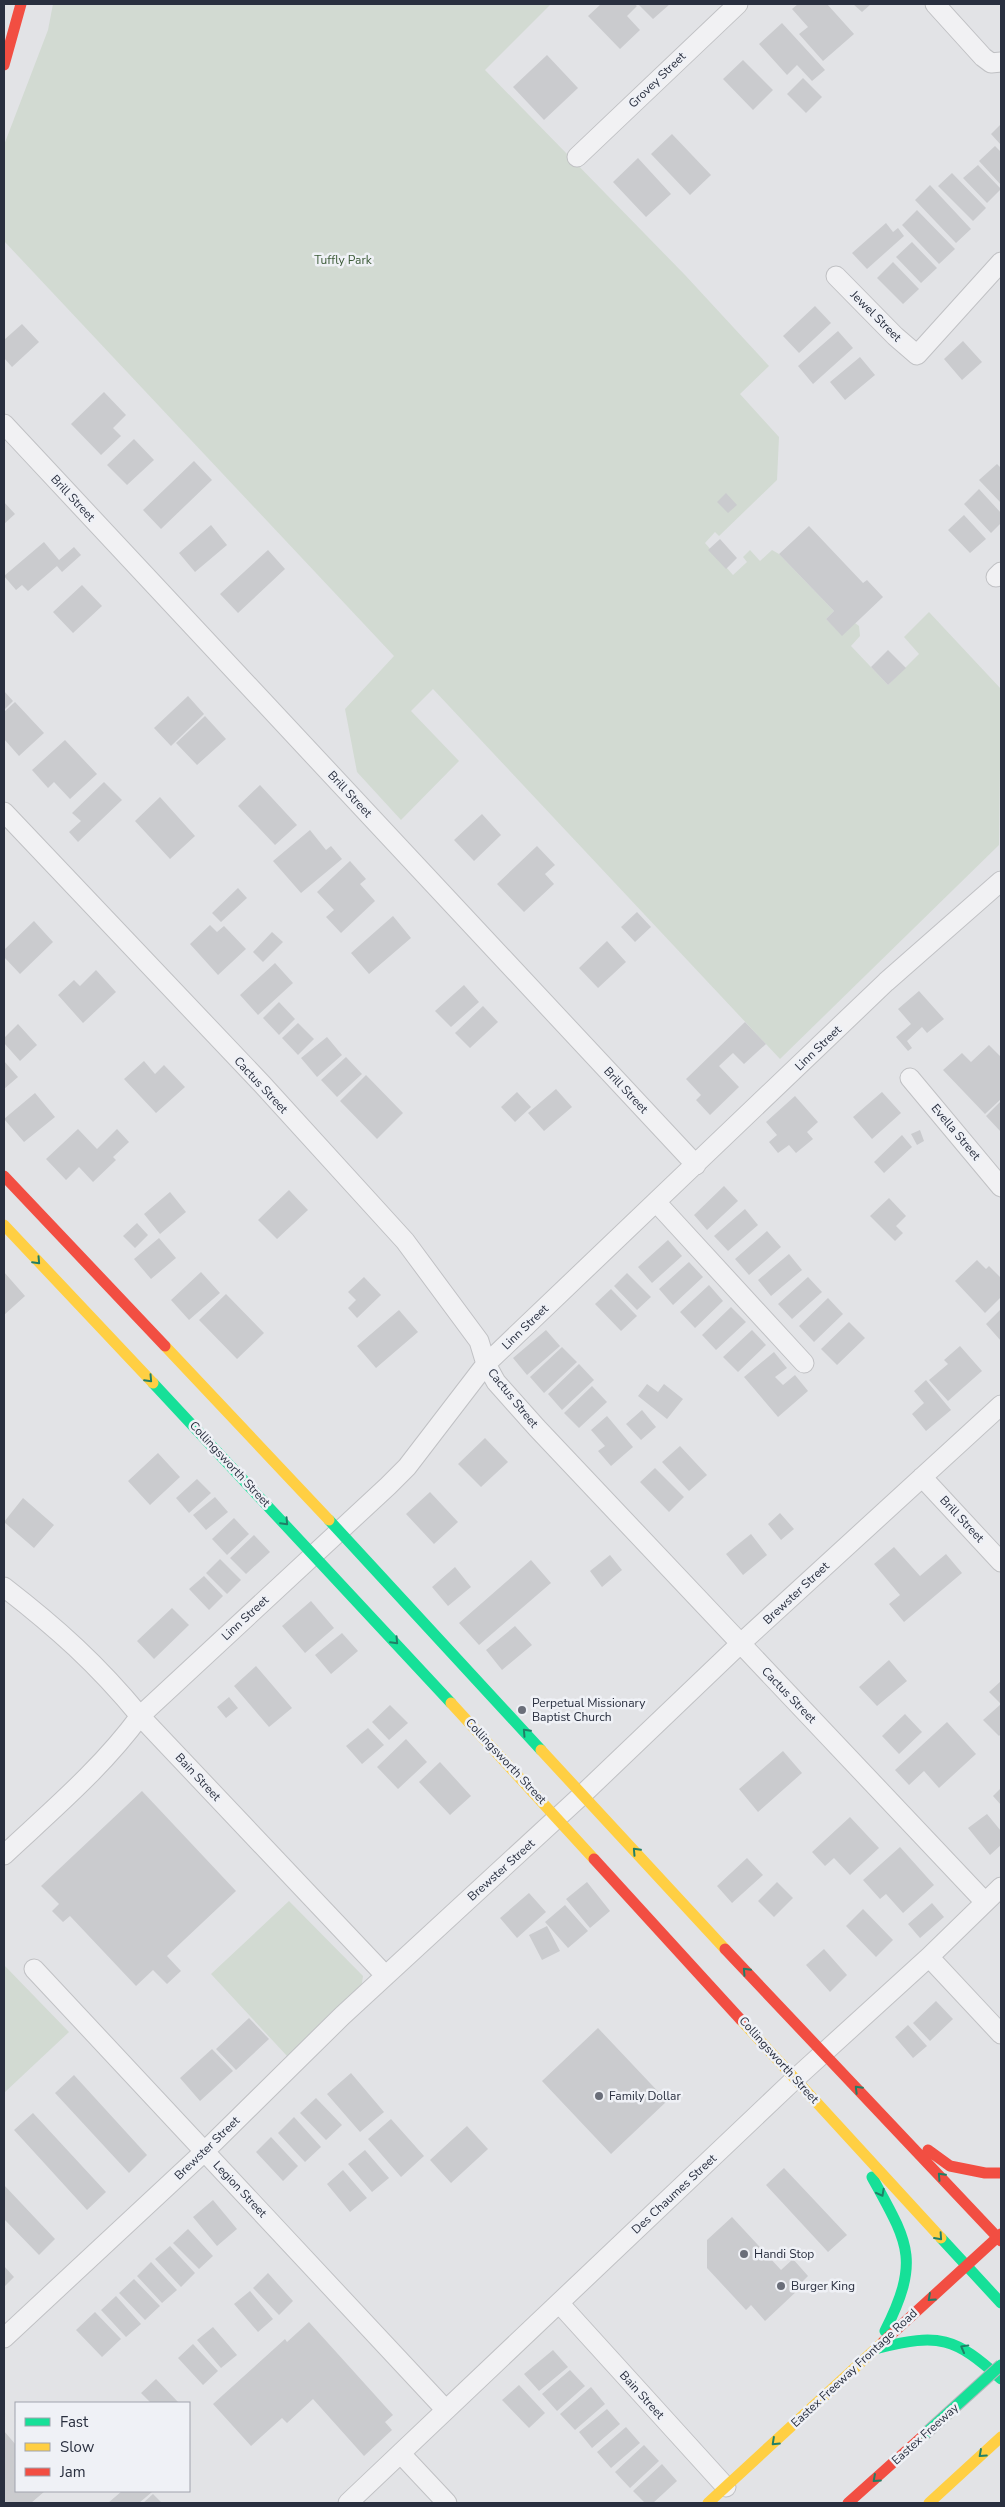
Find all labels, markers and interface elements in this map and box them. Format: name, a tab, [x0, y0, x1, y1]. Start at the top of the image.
street label: Grovey Street	[625, 48, 690, 111]
park label: Tuffly Park	[314, 252, 373, 268]
street label: Jewel Street	[846, 286, 906, 346]
street label: Brill Street	[47, 471, 99, 525]
street label: Brill Street	[324, 767, 376, 821]
street label: Linn Street	[791, 1021, 845, 1074]
street label: Cactus Street	[230, 1053, 292, 1117]
street label: Brill Street	[600, 1063, 652, 1117]
street label: Evella Street	[928, 1101, 985, 1164]
one-way arrow	[31, 1255, 40, 1264]
street label: Linn Street	[498, 1300, 552, 1353]
street label: Cactus Street	[484, 1365, 542, 1432]
one-way arrow	[143, 1373, 152, 1382]
street label: Collingsworth Street	[186, 1418, 275, 1511]
street label: Brill Street	[936, 1492, 988, 1546]
one-way arrow	[279, 1517, 288, 1526]
street label: Brewster Street	[759, 1558, 833, 1628]
street label: Linn Street	[218, 1592, 273, 1644]
one-way arrow	[389, 1636, 398, 1645]
street label: Cactus Street	[758, 1663, 820, 1727]
place label: Perpetual Missionary Baptist Church	[532, 1695, 646, 1725]
marker: Perpetual Missionary Baptist Church	[516, 1704, 528, 1716]
street label: Collingsworth Street	[462, 1715, 551, 1808]
one-way arrow	[523, 1729, 532, 1738]
street label: Bain Street	[172, 1750, 225, 1805]
street label: Brewster Street	[464, 1835, 539, 1904]
one-way arrow	[633, 1848, 642, 1857]
one-way arrow	[743, 1967, 752, 1976]
street label: Collingsworth Street	[736, 2013, 823, 2108]
one-way arrow	[855, 2086, 864, 2095]
place label: Family Dollar	[609, 2088, 681, 2104]
marker: Family Dollar	[593, 2090, 605, 2102]
street label: Brewster Street	[171, 2112, 244, 2183]
street label: Des Chaumes Street	[628, 2150, 720, 2237]
street label: Legion Street	[210, 2157, 271, 2221]
one-way arrow	[938, 2173, 947, 2182]
one-way arrow	[874, 2188, 884, 2197]
one-way arrow	[933, 2231, 942, 2240]
place label: Handi Stop	[754, 2246, 814, 2262]
marker: Handi Stop	[738, 2248, 750, 2260]
place label: Burger King	[791, 2278, 855, 2294]
marker: Burger King	[775, 2280, 787, 2292]
one-way arrow	[927, 2292, 936, 2301]
street label: Eastex Freeway Frontage Road	[788, 2305, 920, 2431]
one-way arrow	[961, 2344, 970, 2354]
street label: Bain Street	[616, 2367, 669, 2423]
street label: Eastex Freeway	[888, 2399, 962, 2468]
legend	[15, 2402, 190, 2492]
text: Fast	[60, 2412, 89, 2432]
one-way arrow	[771, 2436, 780, 2445]
text: Slow	[60, 2437, 95, 2457]
one-way arrow	[979, 2449, 988, 2458]
text: Jam	[59, 2462, 86, 2482]
one-way arrow	[872, 2473, 881, 2482]

